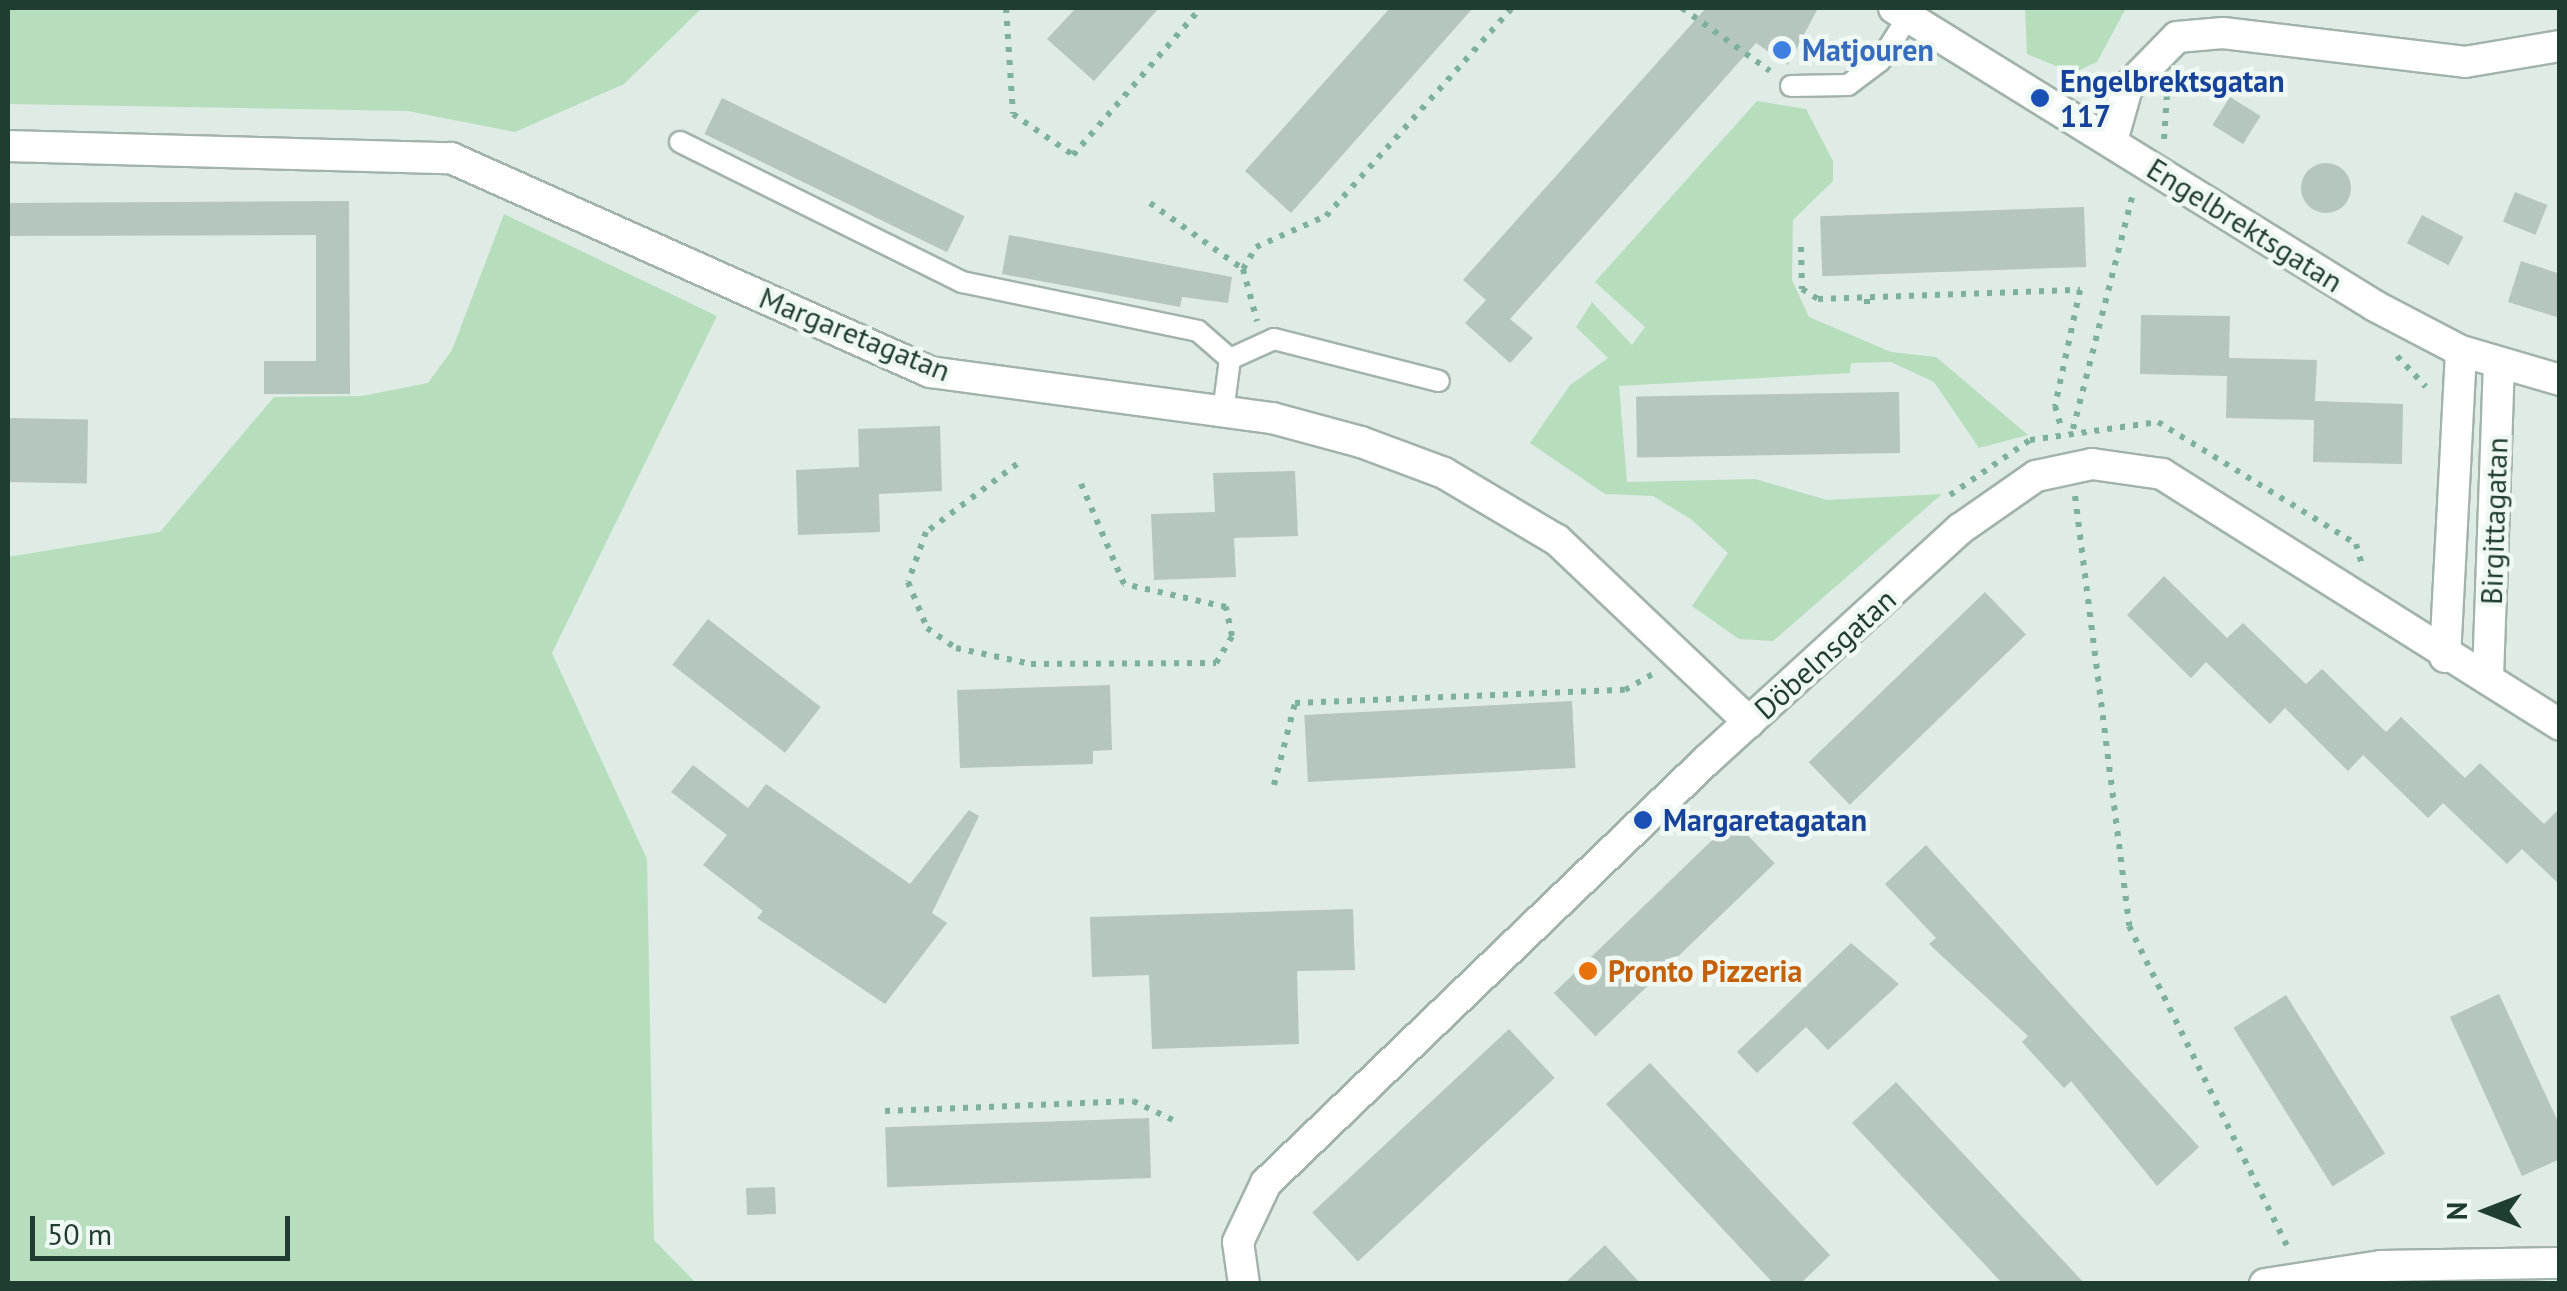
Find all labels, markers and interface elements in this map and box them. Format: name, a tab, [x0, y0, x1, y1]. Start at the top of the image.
place label: Matjouren	[1802, 32, 1934, 68]
marker: Matjouren	[1771, 39, 1793, 61]
place label: Engelbrektsgatan 117	[2060, 63, 2285, 134]
marker: Engelbrektsgatan 117	[2029, 87, 2051, 109]
street label: Engelbrektsgatan	[2141, 150, 2349, 300]
street label: Margaretagatan	[754, 279, 956, 389]
street label: Birgittagatan	[2473, 437, 2515, 605]
street label: Döbelnsgatan	[1747, 581, 1903, 727]
place label: Margaretagatan	[1663, 802, 1867, 838]
marker: Margaretagatan	[1632, 809, 1654, 831]
place label: Pronto Pizzeria	[1608, 953, 1802, 989]
marker: Pronto Pizzeria	[1577, 960, 1599, 982]
north arrow	[2437, 1161, 2537, 1261]
scale bar	[35, 1196, 295, 1258]
text: N	[2438, 1202, 2475, 1220]
text: 50 m	[47, 1214, 112, 1253]

